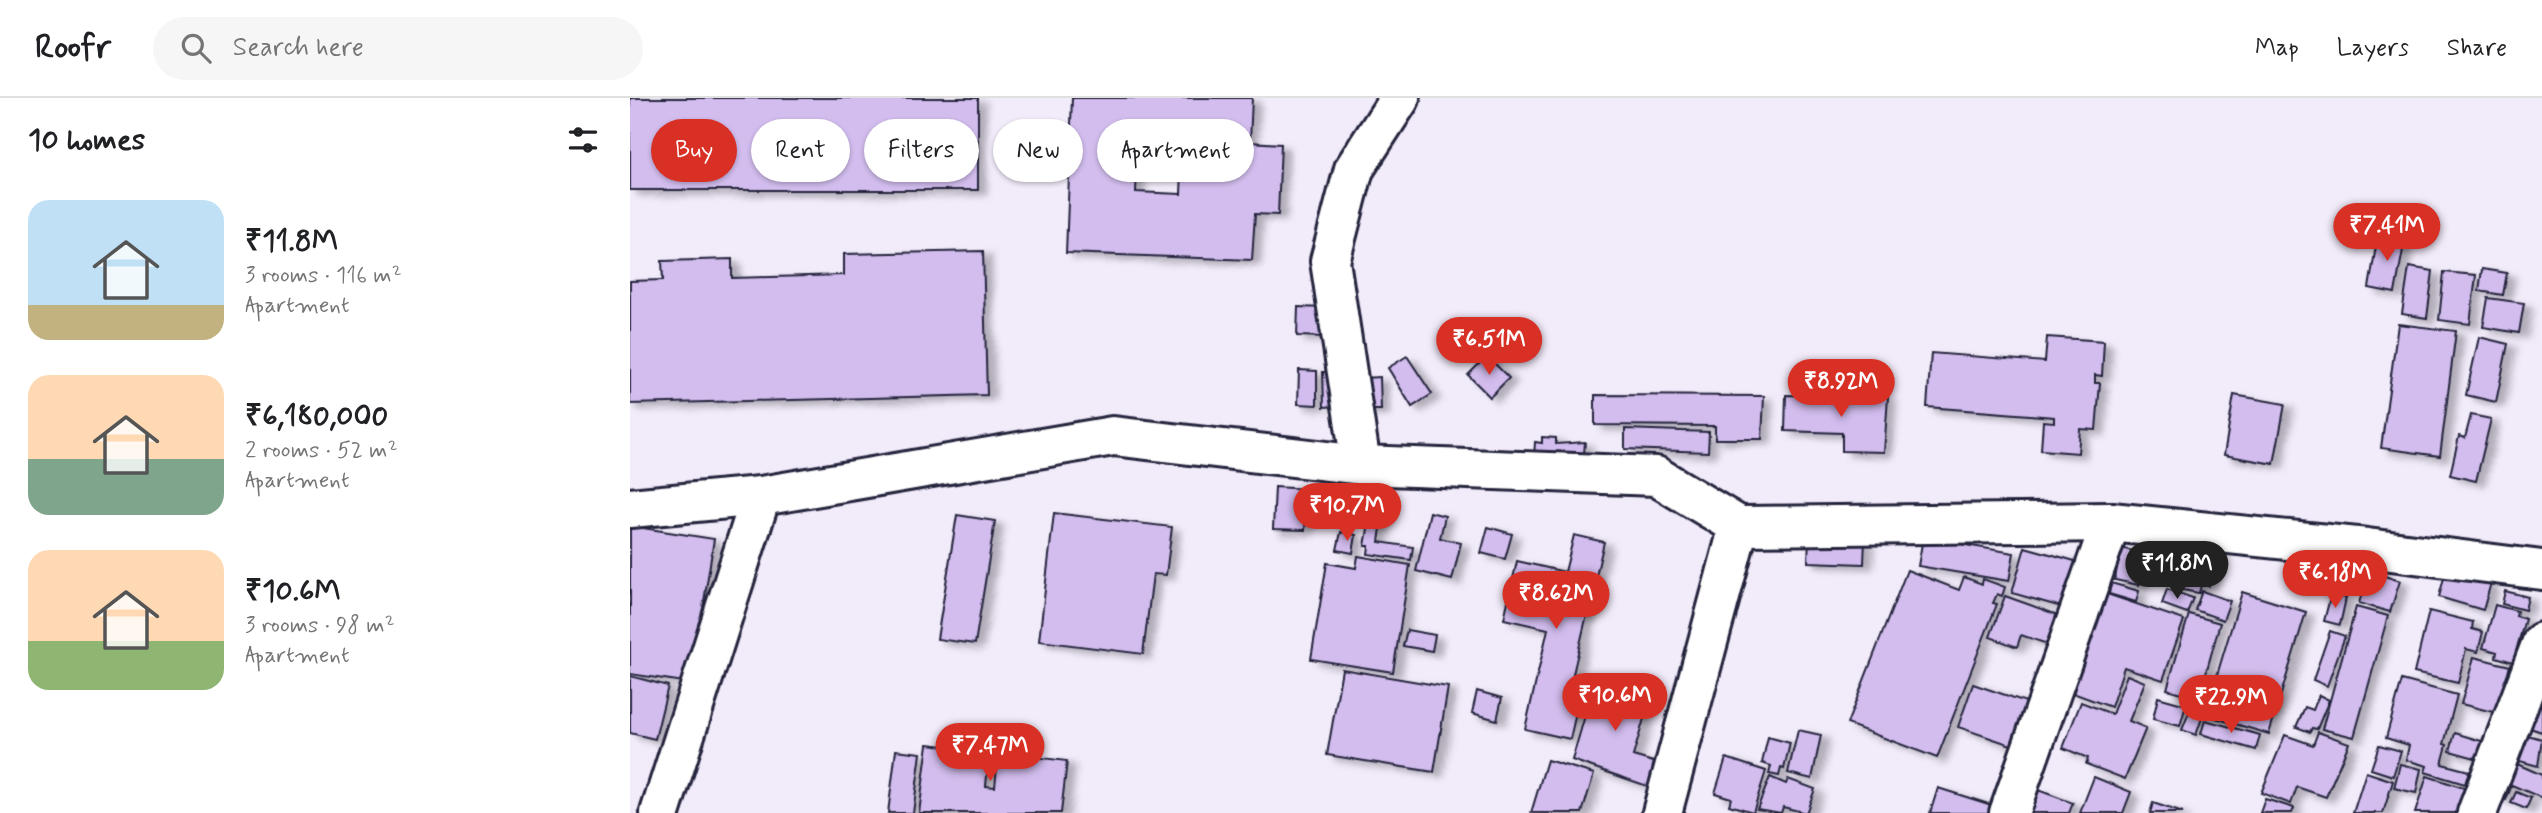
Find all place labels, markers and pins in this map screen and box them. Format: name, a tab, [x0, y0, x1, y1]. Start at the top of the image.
pin: ₹7.41M	[2330, 204, 2444, 263]
pin: ₹6.51M	[1432, 317, 1546, 377]
pin: ₹8.92M	[1784, 360, 1898, 419]
pin: ₹10.7M	[1290, 484, 1404, 543]
pin: ₹11.8M	[2120, 542, 2234, 601]
pin: ₹6.18M	[2278, 550, 2392, 610]
pin: ₹8.62M	[1499, 572, 1613, 631]
pin: ₹10.6M	[1558, 674, 1672, 733]
pin: ₹22.9M	[2174, 676, 2288, 735]
pin: ₹7.47M	[933, 724, 1047, 783]

